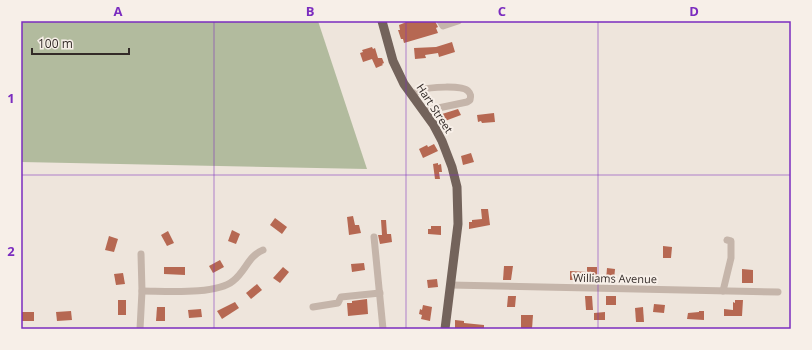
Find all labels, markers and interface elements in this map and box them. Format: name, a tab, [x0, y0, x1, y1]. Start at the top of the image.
text: A	[114, 2, 123, 20]
text: B	[306, 2, 315, 20]
text: C	[498, 2, 506, 20]
text: D	[689, 2, 699, 20]
scale bar	[32, 30, 129, 56]
text: 100 m	[38, 35, 73, 52]
street label: Hart Street	[413, 80, 457, 136]
text: 1	[7, 89, 15, 107]
text: 2	[7, 242, 15, 260]
street label: Williams Avenue	[573, 270, 657, 286]

